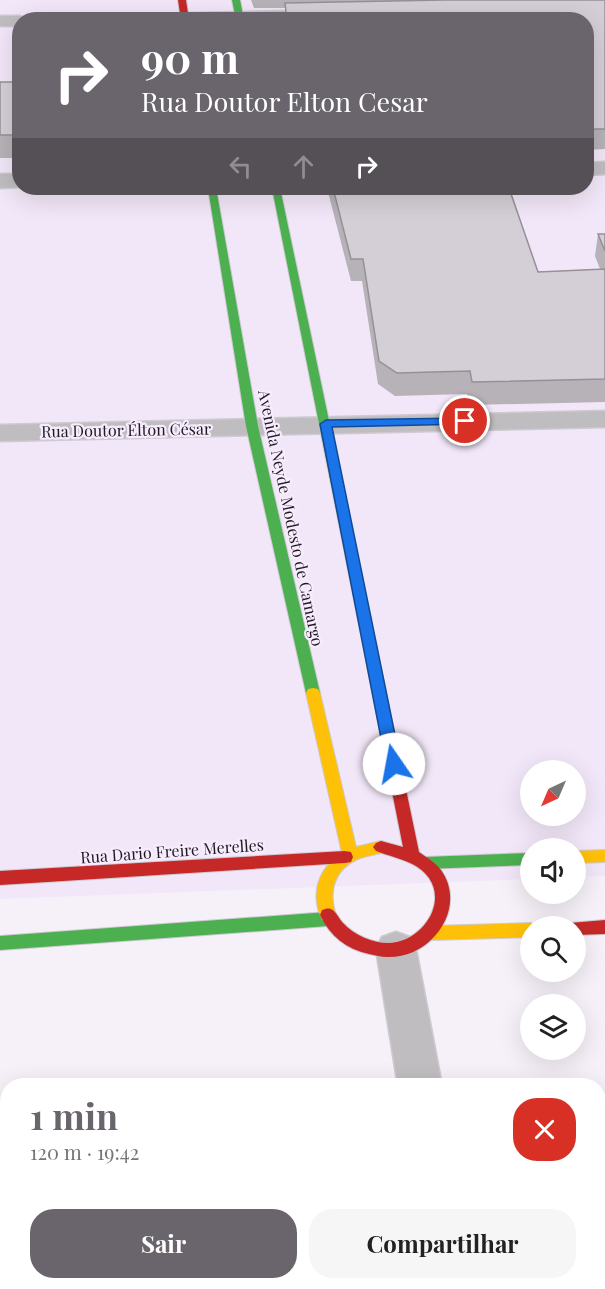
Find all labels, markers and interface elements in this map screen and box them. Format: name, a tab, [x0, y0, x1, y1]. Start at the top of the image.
text: 90 m	[141, 29, 239, 85]
icon: right	[42, 36, 120, 114]
text: Rua Doutor Elton Cesar	[141, 83, 428, 119]
icon: left	[224, 150, 257, 183]
icon: ahead	[287, 150, 320, 183]
icon: right	[350, 150, 383, 183]
street label: Avenida Neyde Modesto de Camargo	[254, 387, 329, 648]
pin	[439, 395, 490, 446]
icon: arrive	[448, 404, 481, 437]
street label: Rua Doutor Élton César	[41, 418, 211, 441]
position arrow	[362, 732, 426, 796]
north arrow	[520, 760, 586, 826]
map controls	[520, 760, 586, 1060]
street label: Rua Dario Freire Merelles	[80, 834, 264, 867]
button: sound	[520, 838, 586, 904]
button: search	[520, 916, 586, 982]
button: layers	[520, 994, 586, 1060]
text: 1 min	[30, 1091, 118, 1139]
button: close	[513, 1098, 576, 1161]
text: 120 m · 19:42	[30, 1138, 139, 1165]
button: Sair	[30, 1209, 297, 1278]
button: Compartilhar	[309, 1209, 576, 1278]

